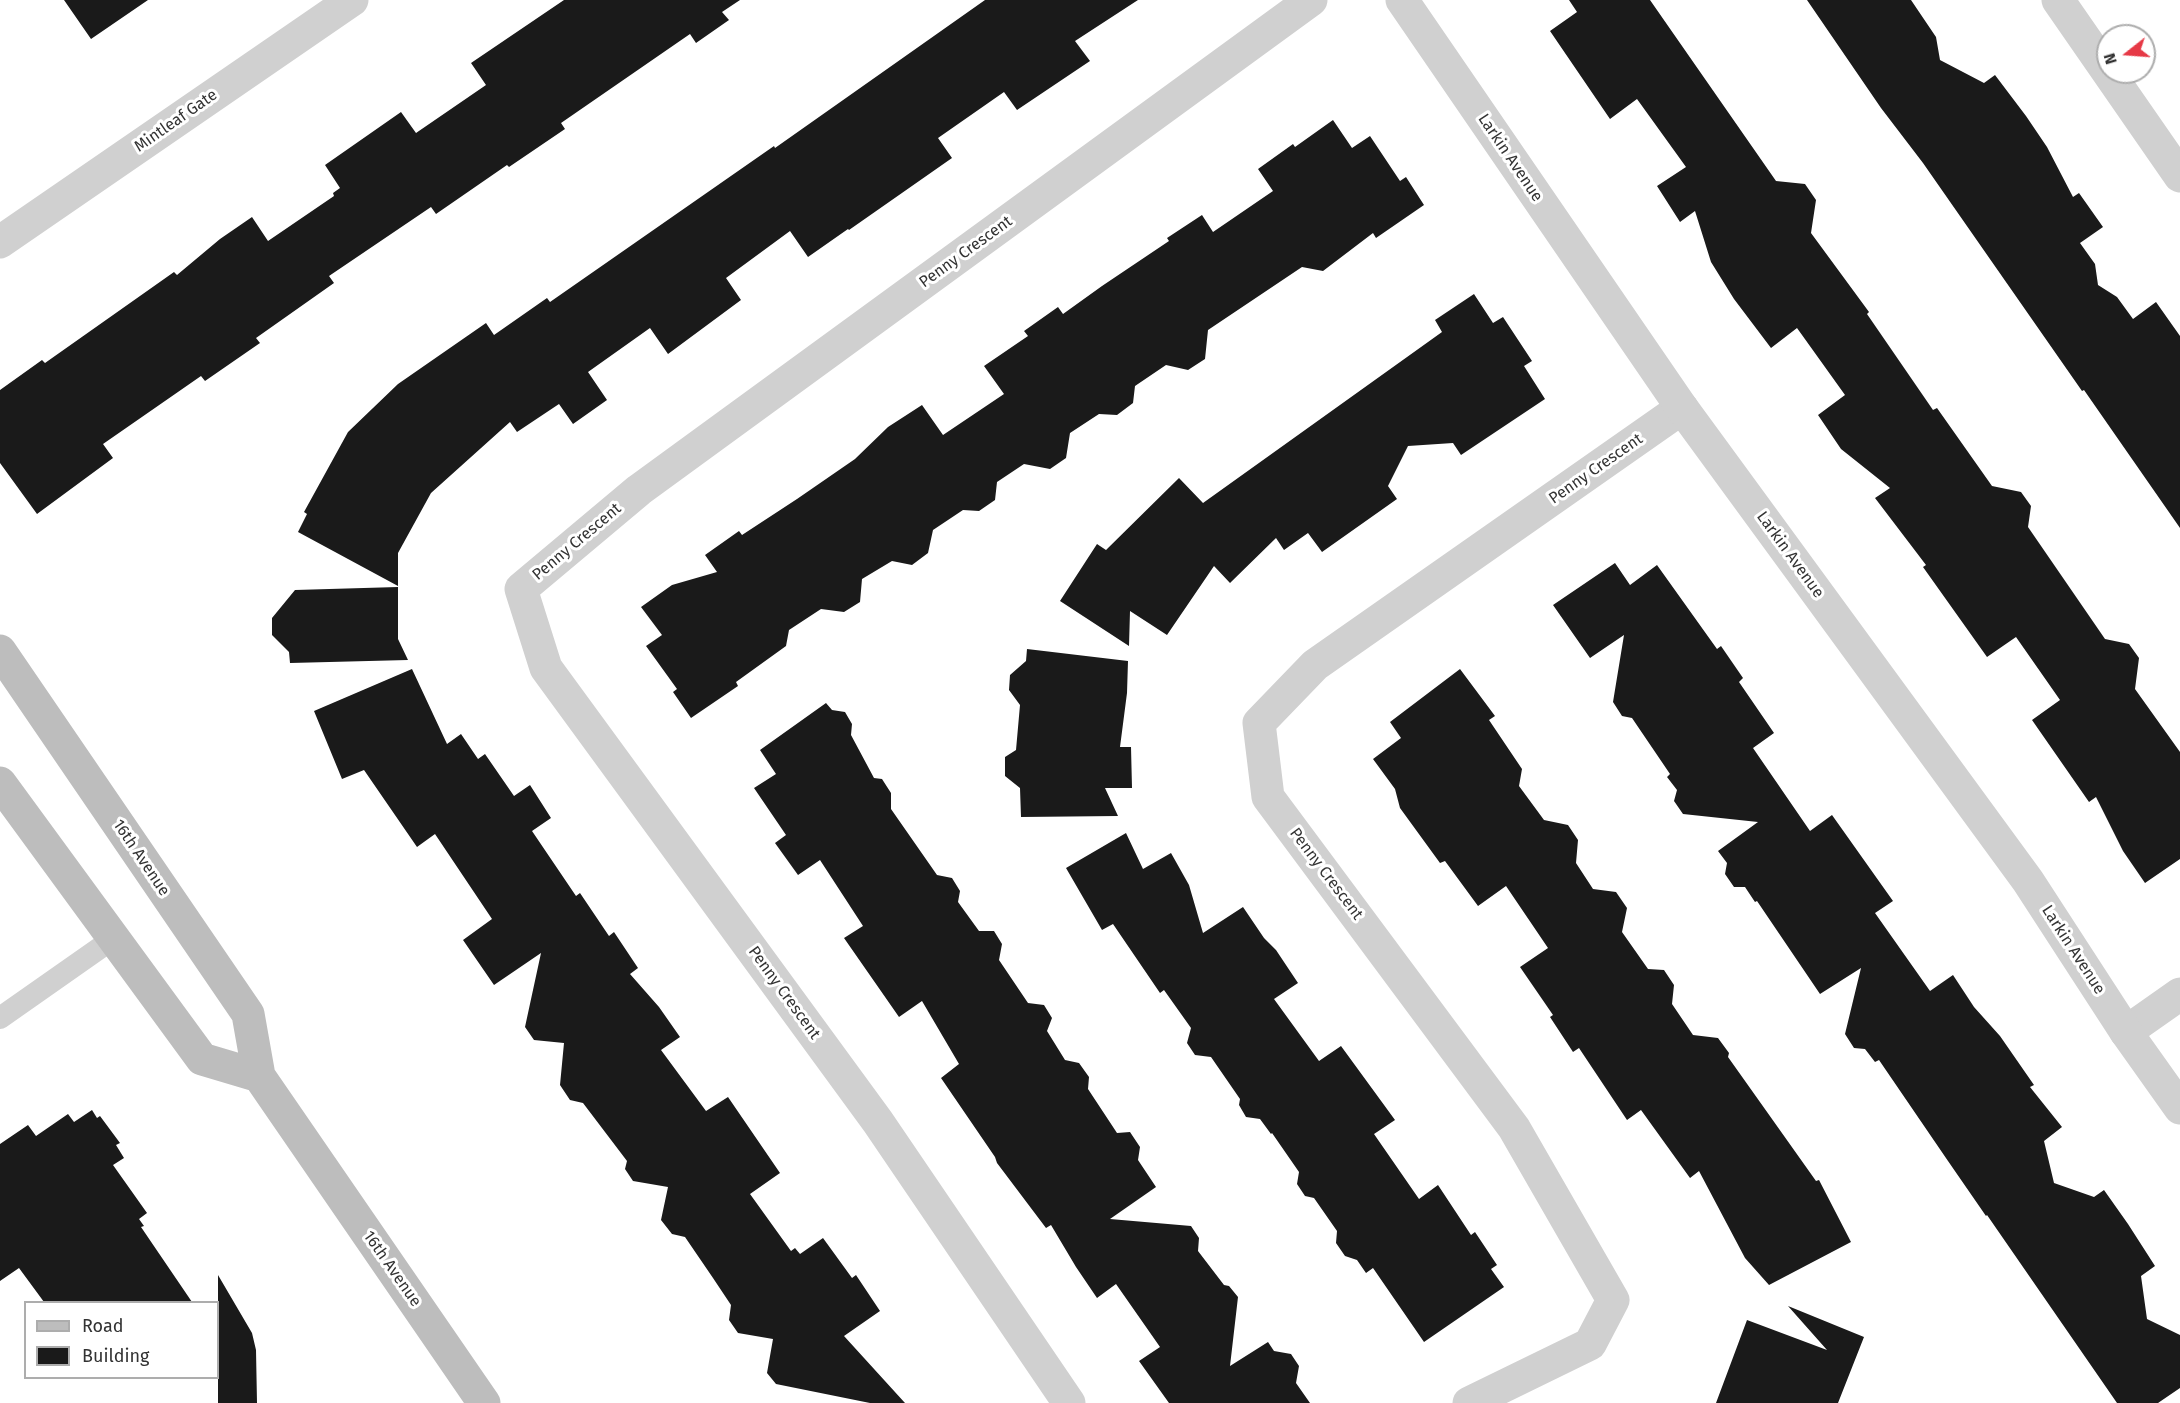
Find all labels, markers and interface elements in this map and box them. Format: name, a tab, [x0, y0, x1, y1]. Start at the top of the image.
north arrow	[2096, 24, 2156, 84]
text: N	[2100, 51, 2121, 67]
street label: Mintleaf Gate	[131, 85, 221, 157]
street label: Larkin Avenue	[1473, 110, 1547, 206]
street label: Penny Crescent	[916, 212, 1016, 292]
street label: Penny Crescent	[1545, 430, 1647, 508]
street label: Penny Crescent	[529, 499, 625, 585]
street label: Larkin Avenue	[1752, 508, 1828, 602]
street label: 16th Avenue	[108, 816, 174, 900]
street label: Penny Crescent	[1285, 824, 1367, 924]
street label: Larkin Avenue	[2037, 902, 2109, 998]
street label: Penny Crescent	[744, 943, 824, 1043]
street label: 16th Avenue	[359, 1227, 425, 1311]
legend	[24, 1301, 219, 1379]
text: Road	[82, 1315, 124, 1337]
text: Building	[82, 1345, 149, 1367]

